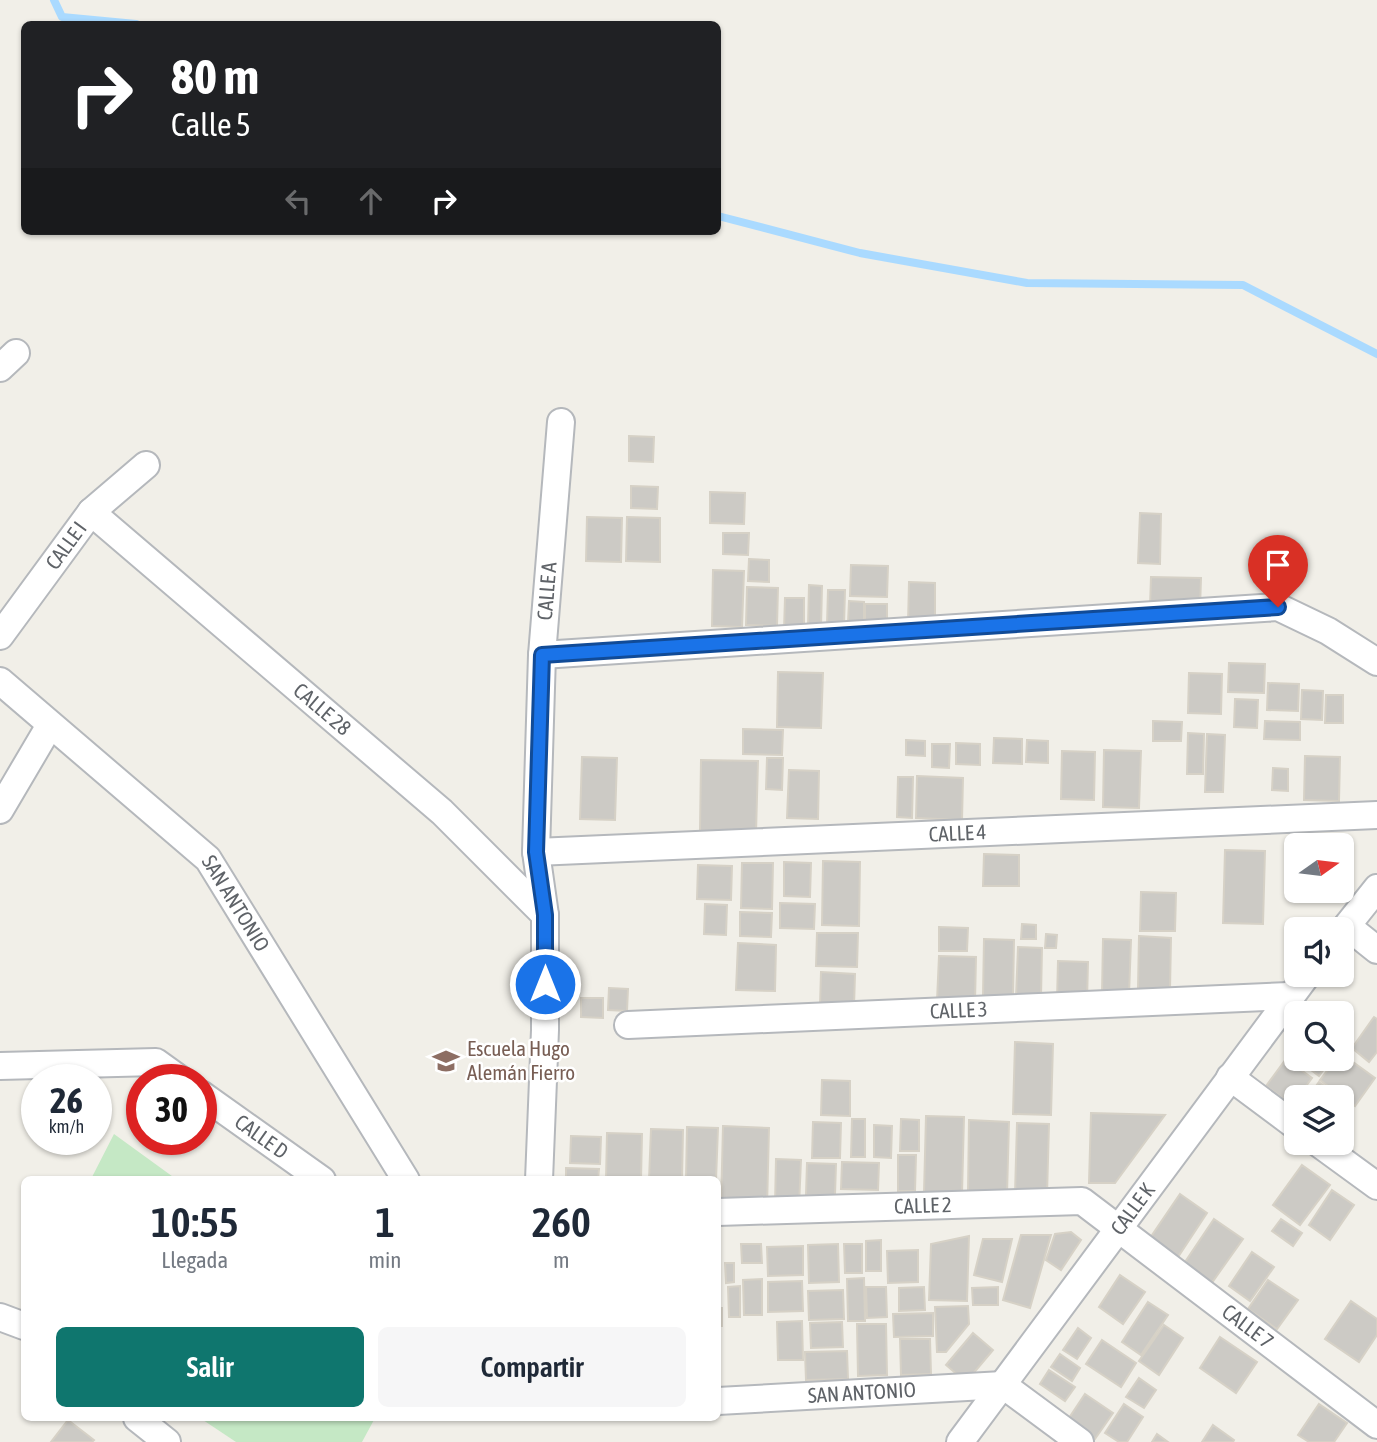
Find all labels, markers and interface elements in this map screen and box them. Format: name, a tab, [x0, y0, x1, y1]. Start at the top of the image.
text: 80 m	[171, 48, 259, 104]
icon: right	[56, 49, 147, 140]
text: Calle 5	[171, 106, 251, 143]
icon: left	[279, 182, 317, 220]
icon: ahead	[352, 182, 390, 220]
icon: right	[425, 182, 463, 220]
street label: CALLE I	[40, 517, 91, 574]
pin	[1248, 535, 1308, 607]
icon: arrive	[1259, 546, 1297, 584]
street label: CALLE A	[532, 560, 561, 621]
street label: CALLE 28	[289, 678, 356, 740]
street label: CALLE 4	[928, 819, 987, 846]
north arrow	[1284, 833, 1354, 903]
map controls	[1284, 833, 1354, 1155]
street label: SAN ANTONIO	[198, 851, 275, 955]
button: sound	[1284, 917, 1354, 987]
position arrow	[508, 947, 582, 1021]
street label: CALLE 3	[929, 996, 988, 1023]
button: search	[1284, 1001, 1354, 1071]
place label: Escuela Hugo Alemán Fierro	[467, 1036, 575, 1084]
school or university icon: Escuela Hugo Alemán Fierro	[431, 1046, 461, 1076]
speed limit sign: 30	[126, 1064, 217, 1155]
text: 26	[50, 1080, 83, 1120]
button: layers	[1284, 1085, 1354, 1155]
street label: CALLE D	[231, 1109, 293, 1163]
text: km/h	[49, 1116, 84, 1137]
street label: CALLE K	[1105, 1178, 1160, 1239]
street label: CALLE 2	[894, 1192, 952, 1218]
text: 10:55	[151, 1198, 238, 1246]
text: 1	[375, 1198, 395, 1246]
text: 260	[532, 1198, 591, 1246]
text: Llegada	[161, 1247, 228, 1273]
text: min	[369, 1247, 402, 1273]
text: m	[553, 1247, 570, 1273]
street label: CALLE 7	[1218, 1299, 1278, 1353]
button: Salir	[56, 1327, 364, 1407]
button: Compartir	[378, 1327, 686, 1407]
street label: SAN ANTONIO	[807, 1377, 916, 1407]

